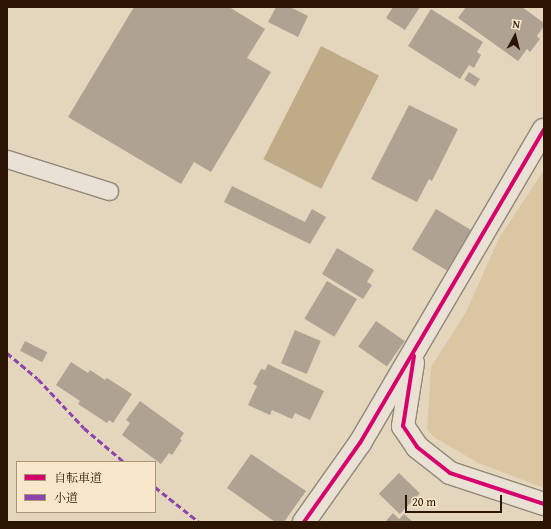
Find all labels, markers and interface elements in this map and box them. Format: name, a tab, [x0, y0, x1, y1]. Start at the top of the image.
north arrow	[495, 16, 535, 56]
text: N	[512, 16, 521, 32]
legend	[16, 461, 156, 513]
text: 自転車道	[54, 469, 102, 486]
scale bar	[407, 487, 504, 513]
text: 小道	[54, 489, 78, 506]
text: 20 m	[412, 493, 436, 510]

